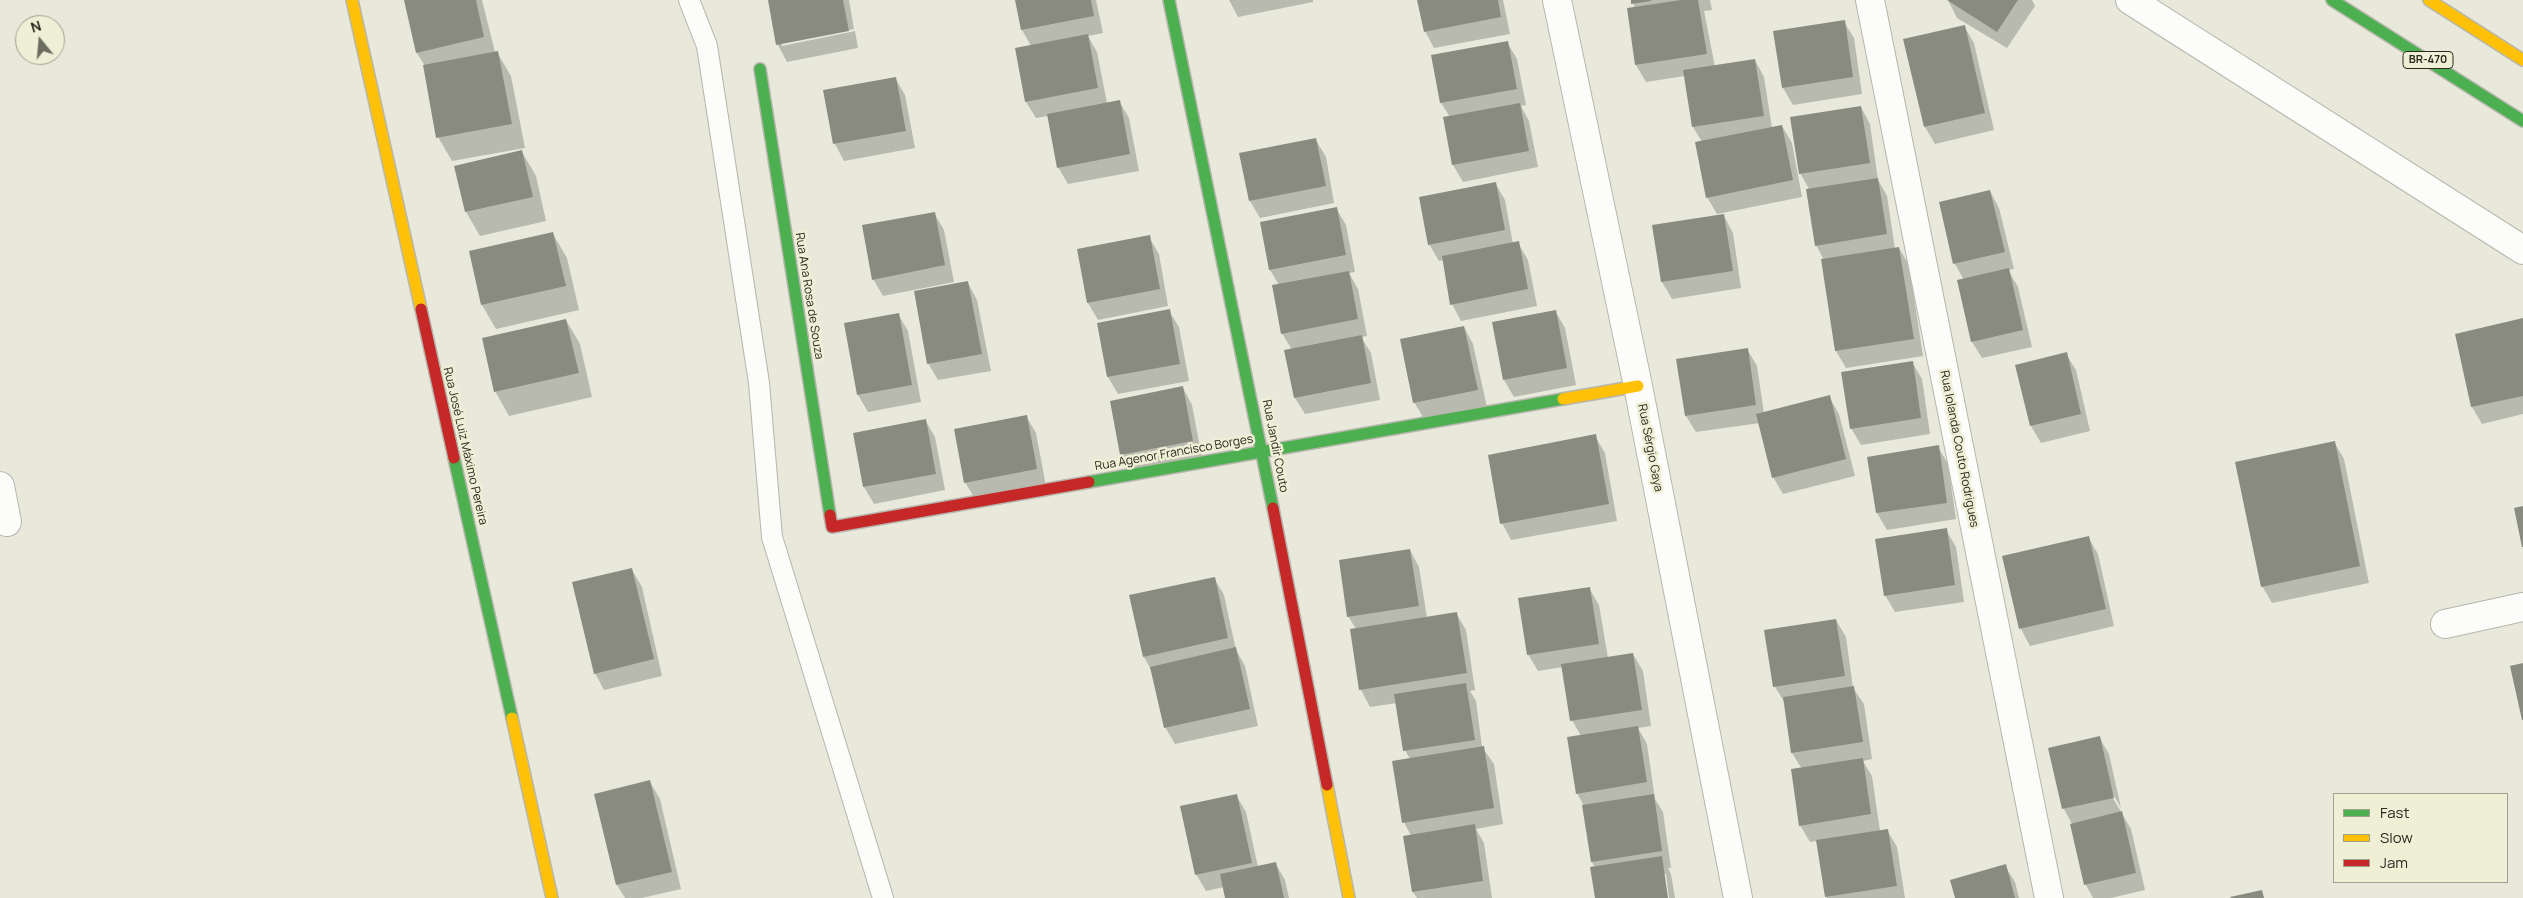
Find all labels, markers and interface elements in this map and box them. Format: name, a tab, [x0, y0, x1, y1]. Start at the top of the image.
north arrow	[15, 15, 65, 65]
text: N	[28, 16, 43, 37]
road number: BR-470	[2403, 52, 2453, 68]
street label: Rua Ana Rosa de Souza	[792, 231, 826, 361]
street label: Rua José Luiz Máximo Pereira	[440, 366, 490, 526]
street label: Rua Iolanda Couto Rodrigues	[1937, 369, 1981, 529]
street label: Rua Jandir Couto	[1259, 398, 1291, 494]
street label: Rua Sérgio Gaya	[1634, 403, 1666, 493]
street label: Rua Agenor Francisco Borges	[1094, 432, 1254, 474]
legend	[2333, 793, 2508, 883]
text: Fast	[2380, 802, 2409, 823]
text: Slow	[2380, 827, 2413, 848]
text: Jam	[2380, 852, 2408, 873]

